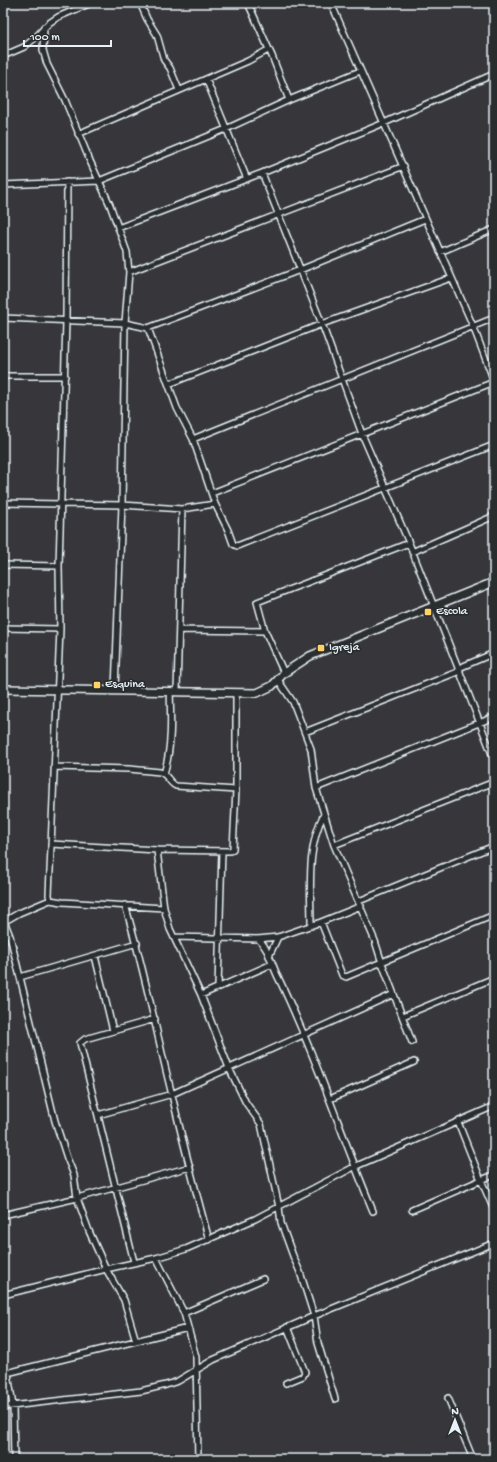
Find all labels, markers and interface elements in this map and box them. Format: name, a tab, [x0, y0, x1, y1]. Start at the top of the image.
scale bar	[24, 22, 111, 48]
text: 100 m	[29, 31, 60, 45]
place label: Escola	[436, 605, 468, 619]
marker: Escola	[423, 607, 433, 617]
place label: Igreja	[329, 641, 360, 655]
marker: Igreja	[316, 643, 326, 653]
place label: Esquina	[105, 678, 145, 692]
marker: Esquina	[92, 680, 102, 690]
north arrow	[435, 1400, 475, 1440]
text: N	[451, 1406, 459, 1418]

